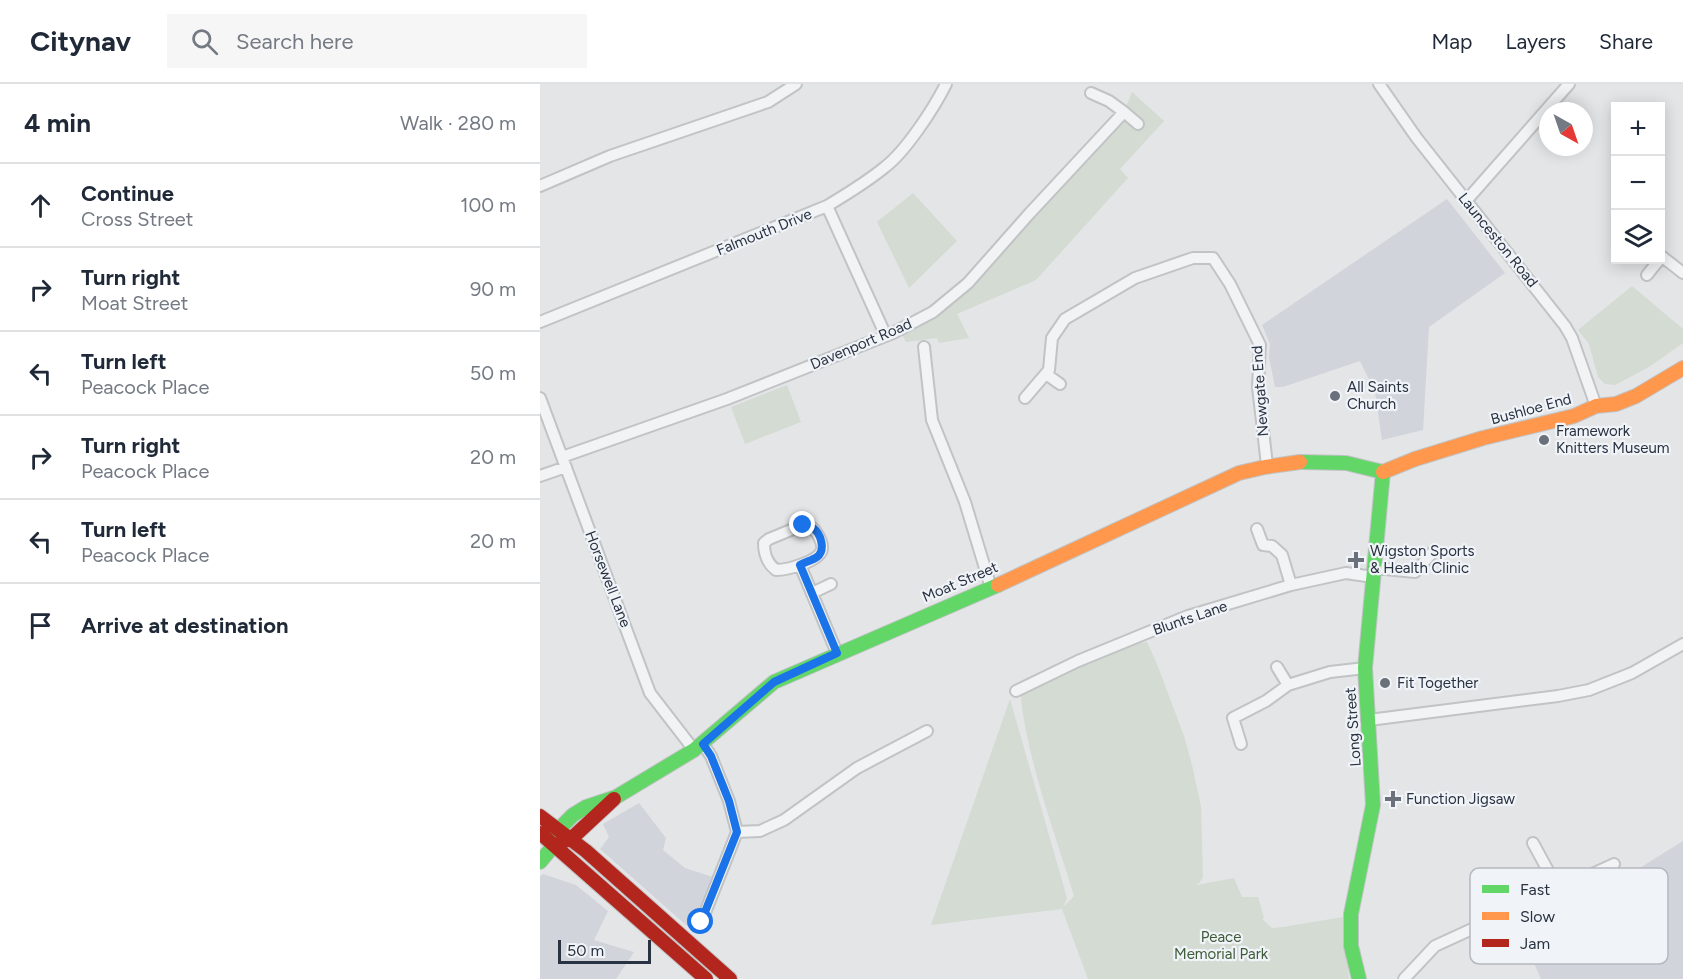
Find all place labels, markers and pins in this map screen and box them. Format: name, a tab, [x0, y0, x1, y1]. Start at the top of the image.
place label: All Saints Church	[1347, 378, 1409, 413]
marker: All Saints Church	[1328, 389, 1342, 403]
place label: Framework Knitters Museum	[1556, 422, 1670, 457]
marker: Framework Knitters Museum	[1537, 433, 1551, 447]
place label: Wigston Sports & Health Clinic	[1370, 542, 1475, 577]
marker: Wigston Sports & Health Clinic	[1347, 551, 1365, 569]
place label: Fit Together	[1397, 674, 1478, 692]
marker: Fit Together	[1378, 676, 1392, 690]
marker: Function Jigsaw	[1384, 790, 1402, 808]
place label: Function Jigsaw	[1406, 790, 1515, 808]

